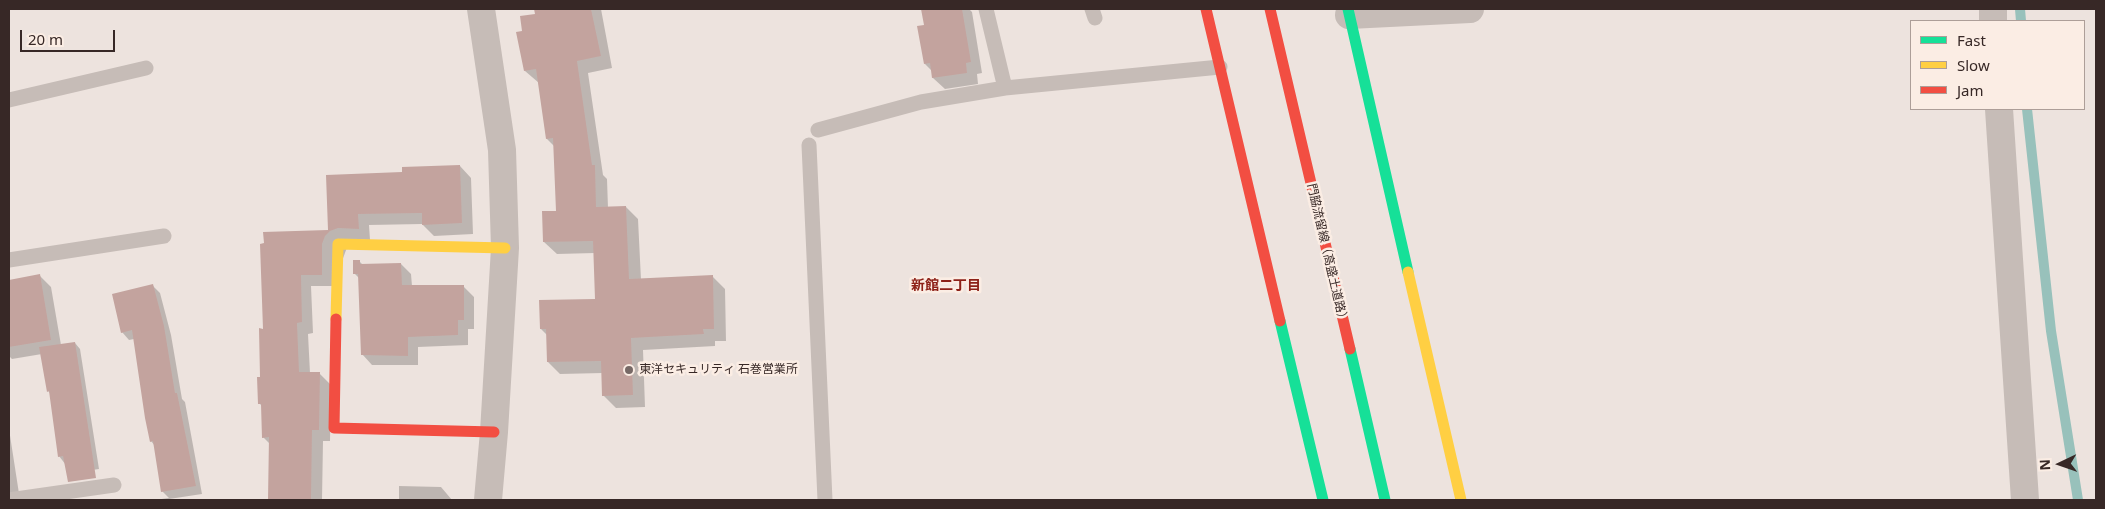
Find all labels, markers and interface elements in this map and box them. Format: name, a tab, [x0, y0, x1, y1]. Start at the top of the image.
scale bar	[22, 20, 118, 52]
legend	[1910, 20, 2085, 110]
text: 20 m	[28, 29, 63, 49]
text: Fast	[1957, 30, 1986, 50]
text: Slow	[1957, 55, 1990, 75]
text: Jam	[1957, 80, 1984, 100]
street label: 門脇流留線（高盛土道路）	[1304, 182, 1350, 326]
district label: 新館二丁目	[911, 278, 981, 294]
place label: 東洋セキュリティ 石巻営業所	[639, 363, 798, 377]
marker: 東洋セキュリティ 石巻営業所	[623, 364, 635, 376]
north arrow	[2035, 439, 2085, 489]
text: N	[2035, 459, 2054, 471]

